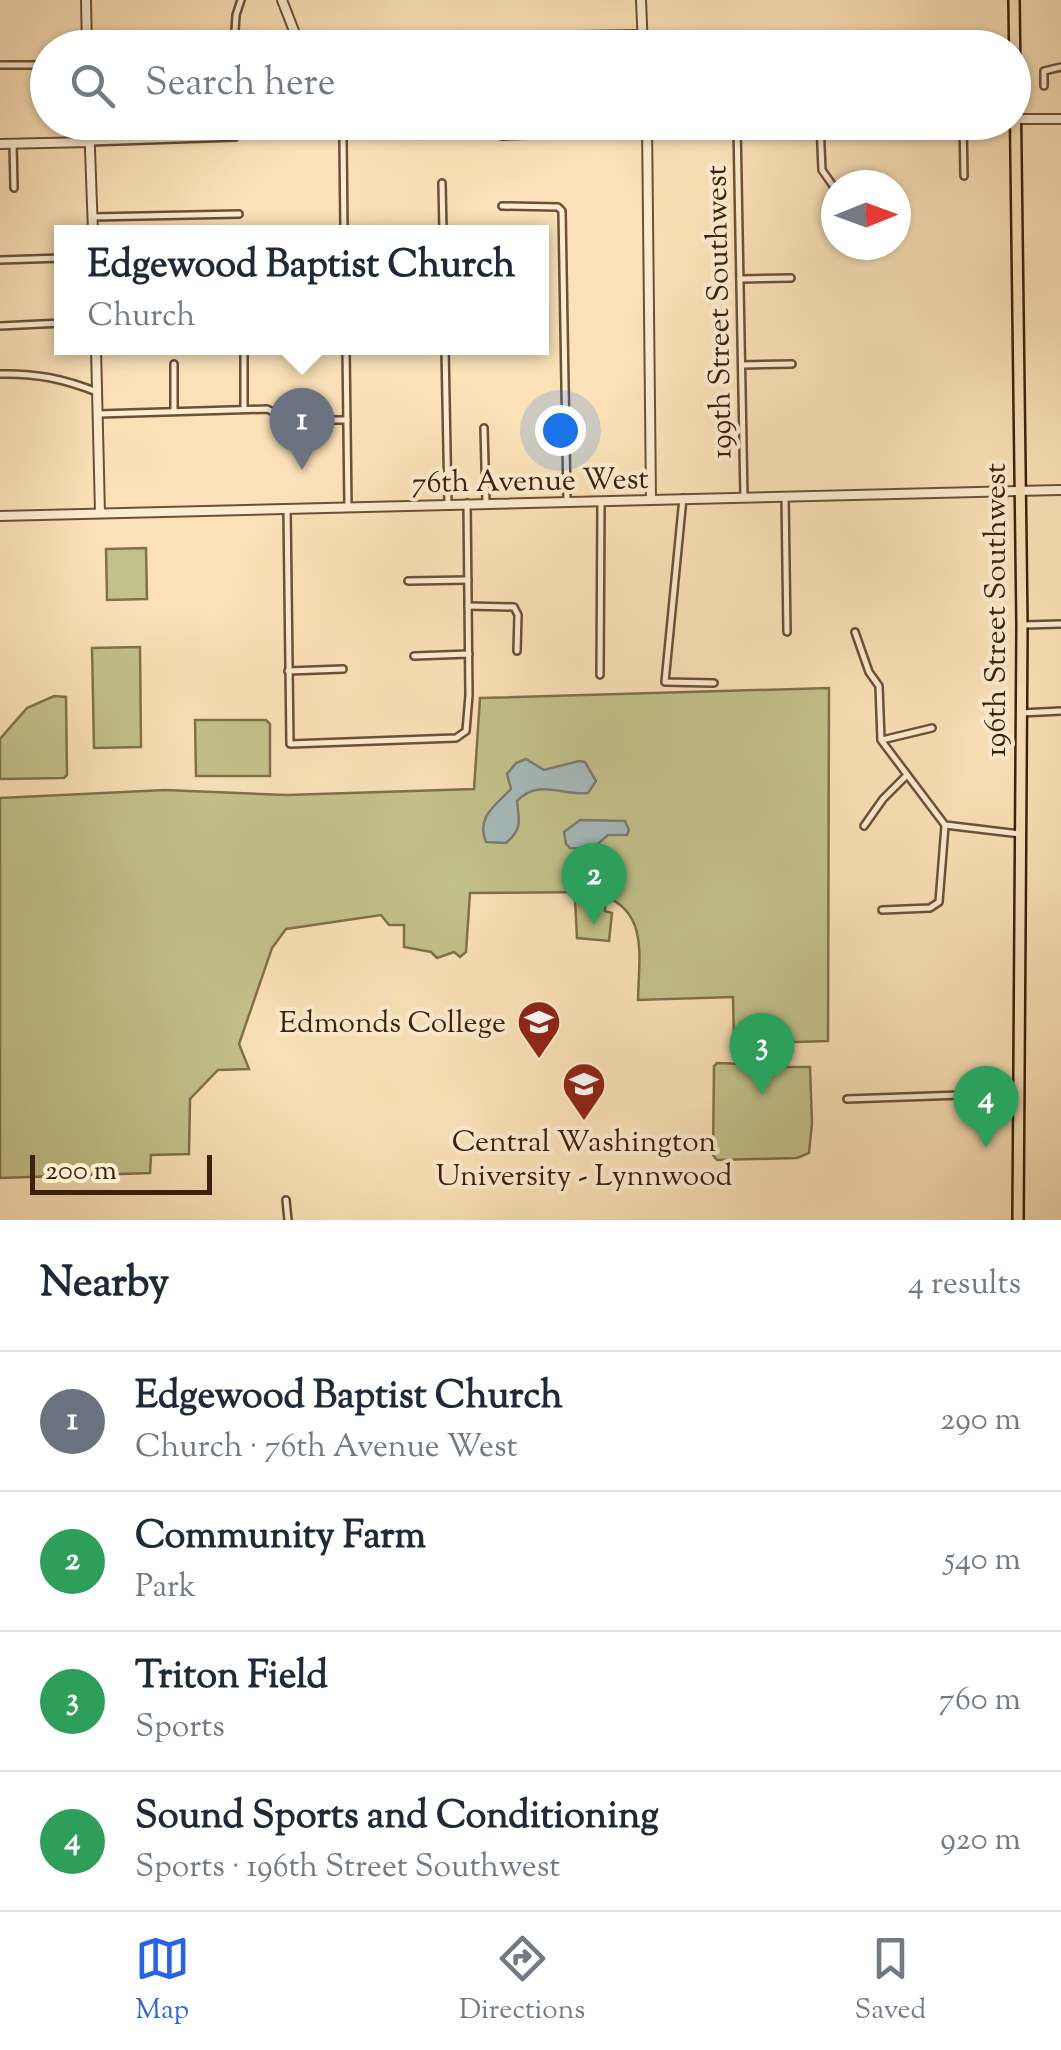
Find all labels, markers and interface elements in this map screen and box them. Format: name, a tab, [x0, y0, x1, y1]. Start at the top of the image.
search box	[30, 30, 1031, 140]
icon: search	[65, 58, 120, 113]
text: Search here	[145, 58, 336, 112]
street label: 199th Street Southwest	[696, 165, 745, 459]
north arrow	[821, 170, 911, 260]
popup	[54, 225, 549, 355]
text: Edgewood Baptist Church	[88, 240, 515, 294]
text: Church	[88, 294, 195, 340]
pin: 1	[270, 388, 334, 470]
your location	[535, 405, 586, 456]
street label: 76th Avenue West	[411, 459, 649, 506]
street label: 196th Street Southwest	[976, 463, 1019, 757]
pin: 2	[562, 842, 626, 925]
school or university icon: Edmonds College	[516, 999, 562, 1060]
place label: Edmonds College	[279, 1003, 506, 1046]
pin: 3	[730, 1012, 794, 1095]
school or university icon: Central Washington University - Lynnwood	[561, 1061, 607, 1122]
pin: 4	[954, 1066, 1018, 1148]
place label: Central Washington University - Lynnwood	[435, 1122, 733, 1199]
scale bar	[30, 1150, 212, 1194]
text: 200 m	[45, 1152, 117, 1192]
text: Nearby	[40, 1255, 169, 1315]
text: 4 results	[908, 1262, 1021, 1308]
text: Edgewood Baptist Church	[135, 1371, 563, 1425]
text: 1	[67, 1398, 78, 1444]
text: 290 m	[940, 1398, 1021, 1444]
text: Church · 76th Avenue West	[135, 1425, 517, 1471]
text: Community Farm	[135, 1511, 426, 1565]
text: 2	[65, 1538, 80, 1584]
text: 540 m	[944, 1538, 1021, 1584]
text: Park	[135, 1565, 196, 1611]
text: Triton Field	[135, 1651, 328, 1705]
text: 3	[66, 1678, 79, 1724]
text: 760 m	[939, 1678, 1021, 1724]
text: Sports	[135, 1705, 225, 1751]
text: Sound Sports and Conditioning	[135, 1791, 659, 1845]
text: 4	[64, 1818, 81, 1864]
text: 920 m	[940, 1818, 1021, 1864]
text: Sports · 196th Street Southwest	[135, 1845, 560, 1891]
tab: Map	[135, 1931, 190, 2031]
tab: Directions	[459, 1931, 585, 2031]
tab: Saved	[854, 1931, 926, 2031]

